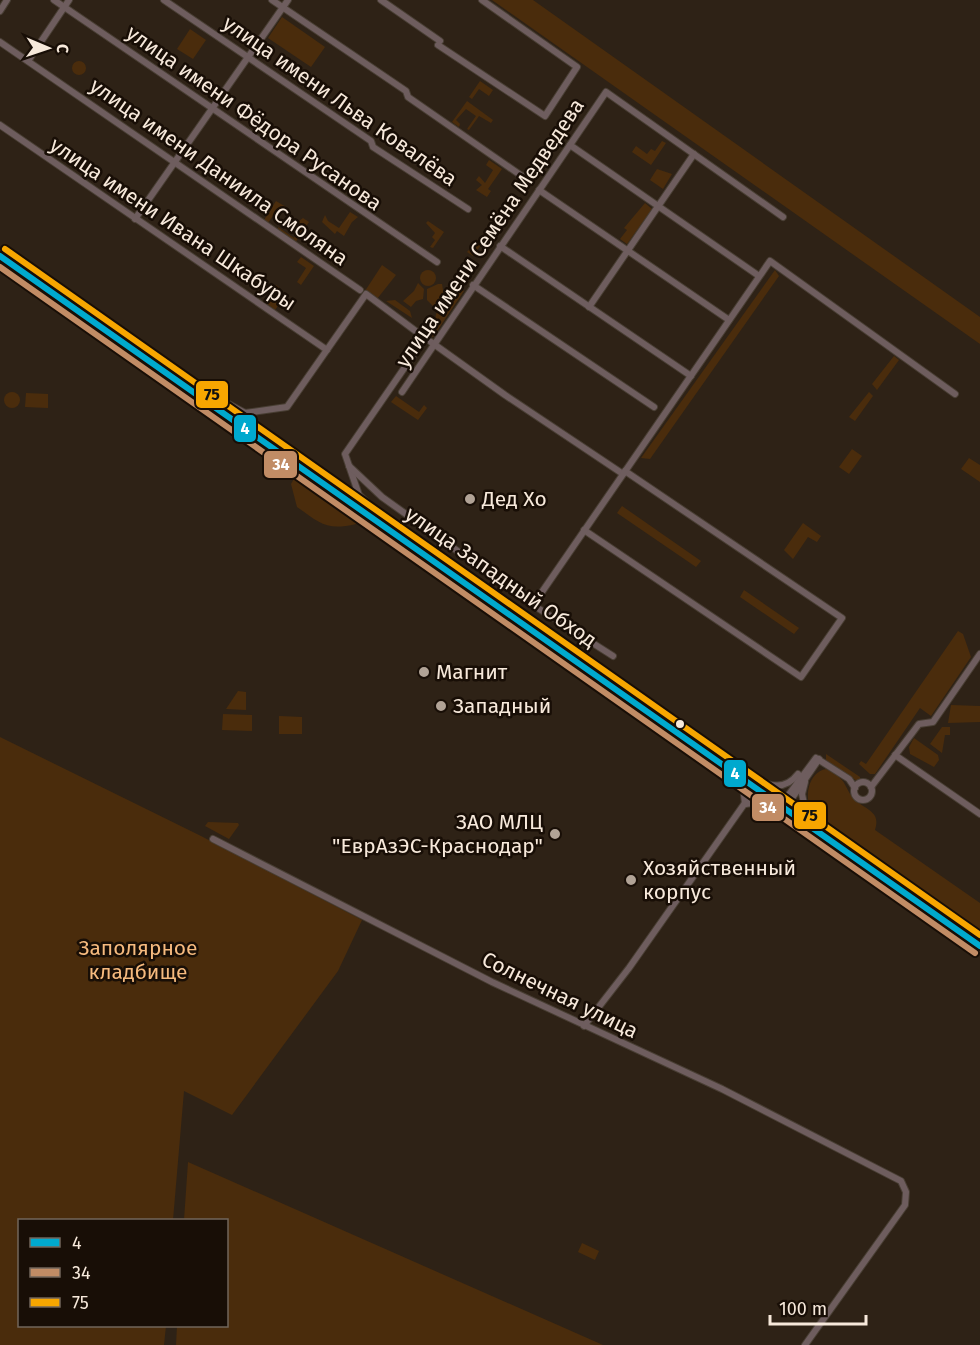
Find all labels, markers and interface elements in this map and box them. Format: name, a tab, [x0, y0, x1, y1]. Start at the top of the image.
street label: улица имени Льва Ковалёва	[218, 10, 462, 192]
north arrow	[18, 18, 78, 78]
street label: улица имени Фёдора Русанова	[121, 20, 387, 216]
text: С	[53, 44, 72, 54]
street label: улица имени Даниила Смоляна	[85, 73, 353, 271]
street label: улица имени Семёна Медведева	[390, 93, 590, 373]
street label: улица имени Ивана Шкабуры	[45, 132, 301, 316]
line badge: 75	[195, 380, 229, 409]
text: 75	[204, 385, 220, 404]
line badge: 4	[233, 414, 257, 443]
text: 4	[240, 419, 250, 438]
line badge: 34	[263, 450, 298, 479]
text: 34	[271, 455, 290, 474]
place label: Дед Хо	[481, 486, 547, 512]
marker: Дед Хо	[463, 492, 477, 506]
street label: улица Западный Обход	[400, 501, 602, 653]
place label: Магнит	[436, 659, 508, 685]
marker: Магнит	[417, 665, 431, 679]
place label: Западный	[453, 693, 551, 719]
marker: Западный	[434, 699, 448, 713]
unlabelled marker	[674, 718, 686, 730]
line badge: 4	[723, 759, 747, 788]
text: 4	[730, 764, 740, 783]
line badge: 34	[751, 793, 785, 822]
text: 34	[758, 798, 777, 817]
line badge: 75	[793, 801, 827, 830]
text: 75	[802, 806, 818, 825]
place label: ЗАО МЛЦ "ЕврАзЭС-Краснодар"	[332, 809, 543, 859]
marker: ЗАО МЛЦ "ЕврАзЭС-Краснодар"	[548, 827, 562, 841]
place label: Хозяйственный корпус	[643, 855, 796, 905]
marker: Хозяйственный корпус	[624, 873, 638, 887]
park label: Заполярное кладбище	[78, 935, 198, 985]
street label: Солнечная улица	[478, 946, 642, 1044]
legend	[18, 1219, 228, 1327]
text: 4	[72, 1232, 82, 1254]
text: 34	[72, 1262, 91, 1284]
scale bar	[770, 1288, 866, 1326]
text: 75	[72, 1292, 89, 1314]
text: 100 m	[779, 1298, 827, 1320]

